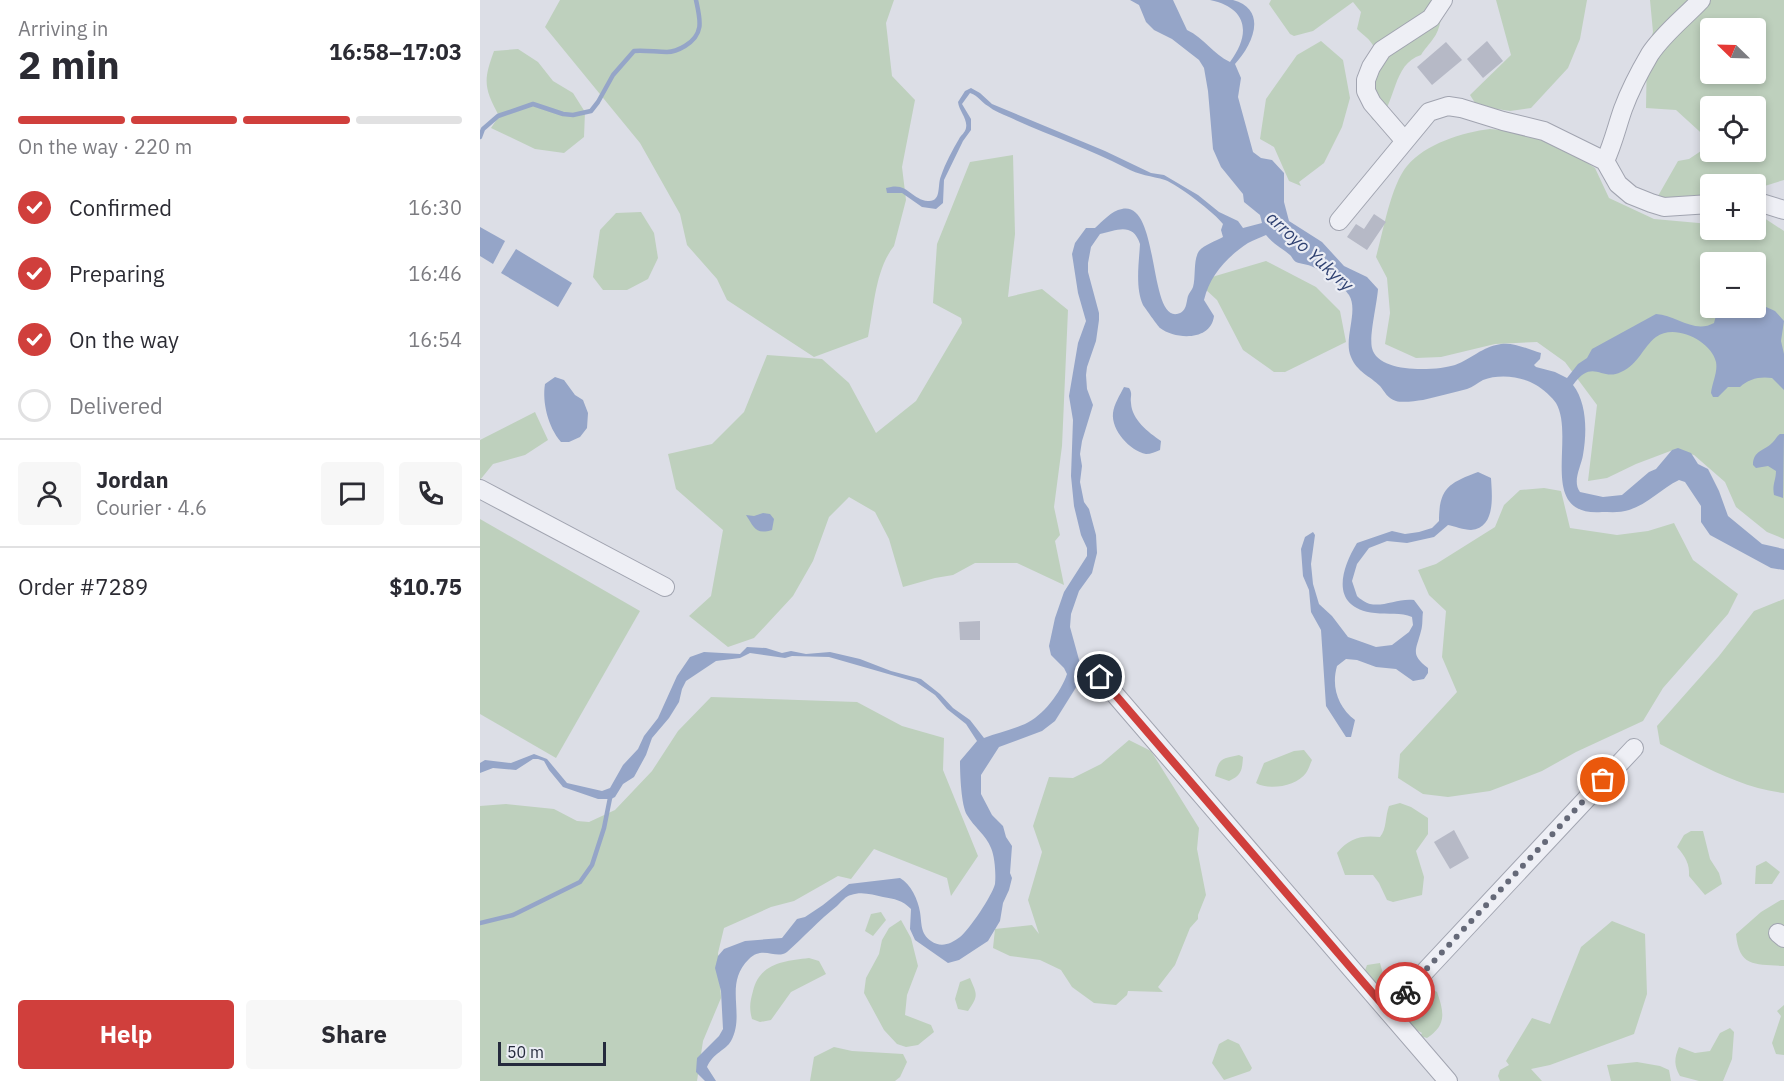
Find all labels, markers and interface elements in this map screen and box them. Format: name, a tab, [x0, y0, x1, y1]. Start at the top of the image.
text: Arriving in	[18, 15, 108, 42]
north arrow	[1700, 18, 1766, 84]
map controls	[1700, 18, 1766, 318]
text: 16:58–17:03	[329, 37, 462, 66]
text: 2 min	[18, 39, 120, 90]
button: locate	[1700, 96, 1766, 162]
text: On the way · 220 m	[18, 133, 192, 160]
button: +	[1700, 174, 1766, 240]
icon: check	[18, 191, 51, 224]
text: Confirmed	[69, 193, 172, 222]
text: 16:30	[408, 194, 462, 221]
water label: arroyo Yukyry	[1262, 206, 1359, 297]
button: −	[1700, 252, 1766, 318]
icon: check	[18, 257, 51, 290]
text: Preparing	[69, 259, 164, 288]
text: 16:46	[408, 260, 462, 287]
icon: check	[18, 323, 51, 356]
text: On the way	[69, 325, 179, 354]
text: 16:54	[408, 326, 462, 353]
text: Delivered	[69, 391, 163, 420]
button: person	[18, 462, 81, 525]
button: chat	[321, 462, 384, 525]
button: phone	[399, 462, 462, 525]
text: Jordan	[96, 465, 169, 494]
text: Courier · 4.6	[96, 494, 207, 521]
text: Order #7289	[18, 572, 148, 601]
text: $10.75	[389, 572, 462, 601]
pin	[1074, 651, 1125, 702]
icon: home	[1083, 660, 1116, 693]
pin	[1577, 754, 1628, 805]
icon: bag	[1586, 763, 1619, 796]
courier	[1375, 962, 1435, 1022]
icon: bike	[1389, 976, 1422, 1009]
button: Help	[18, 1000, 234, 1069]
button: Share	[246, 1000, 462, 1069]
scale bar	[498, 1039, 606, 1066]
text: 50 m	[507, 1042, 544, 1062]

